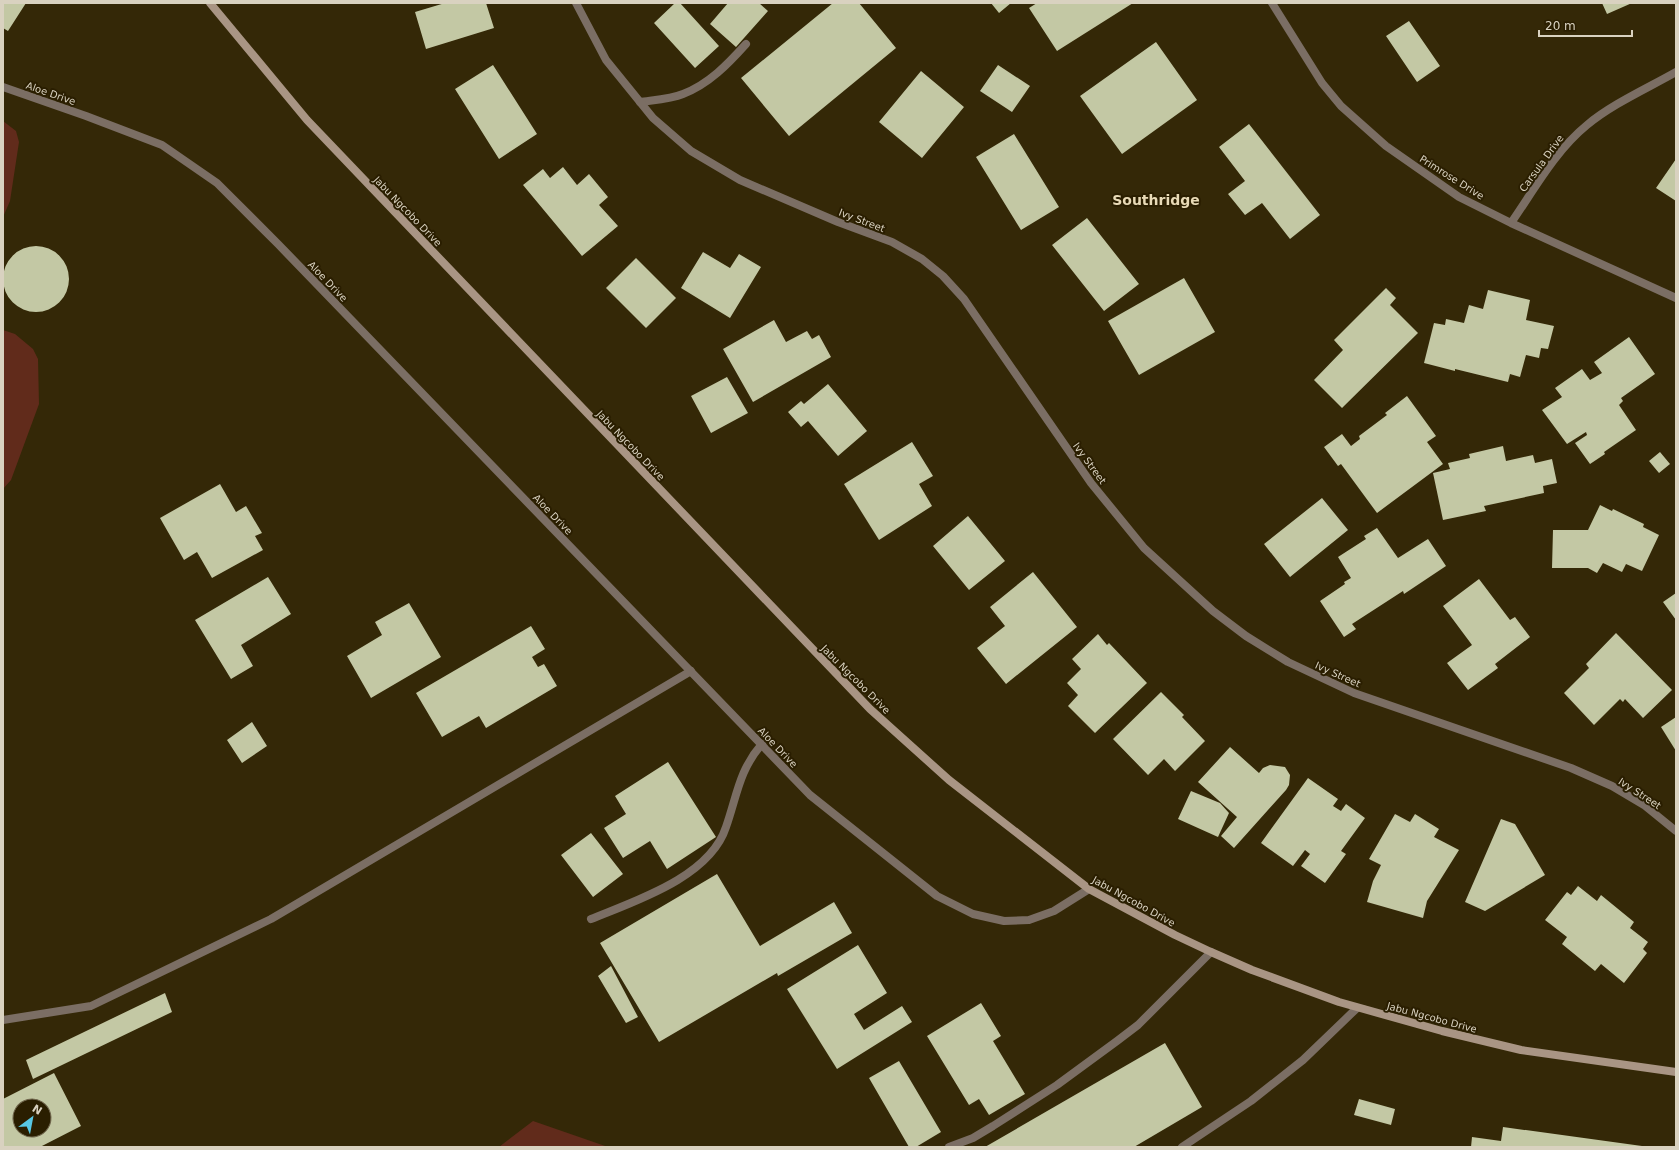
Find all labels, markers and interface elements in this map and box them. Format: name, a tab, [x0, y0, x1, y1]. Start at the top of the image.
scale bar	[1539, 12, 1632, 38]
text: 20 m	[1545, 19, 1576, 33]
street label: Aloe Drive	[25, 80, 77, 107]
street label: Carsula Drive	[1517, 133, 1566, 194]
street label: Primrose Drive	[1418, 153, 1486, 202]
street label: Jabu Ngcobo Drive	[371, 173, 444, 249]
district label: Southridge	[1112, 192, 1200, 208]
street label: Ivy Street	[837, 207, 886, 234]
street label: Aloe Drive	[306, 259, 350, 304]
street label: Jabu Ngcobo Drive	[594, 407, 667, 483]
street label: Ivy Street	[1071, 440, 1108, 486]
street label: Aloe Drive	[531, 492, 575, 537]
street label: Jabu Ngcobo Drive	[818, 642, 892, 716]
street label: Ivy Street	[1313, 660, 1362, 689]
street label: Aloe Drive	[756, 725, 800, 770]
street label: Ivy Street	[1616, 776, 1663, 811]
street label: Jabu Ngcobo Drive	[1090, 874, 1177, 929]
street label: Jabu Ngcobo Drive	[1385, 1000, 1478, 1035]
north arrow	[12, 1098, 52, 1138]
text: N	[30, 1102, 44, 1118]

